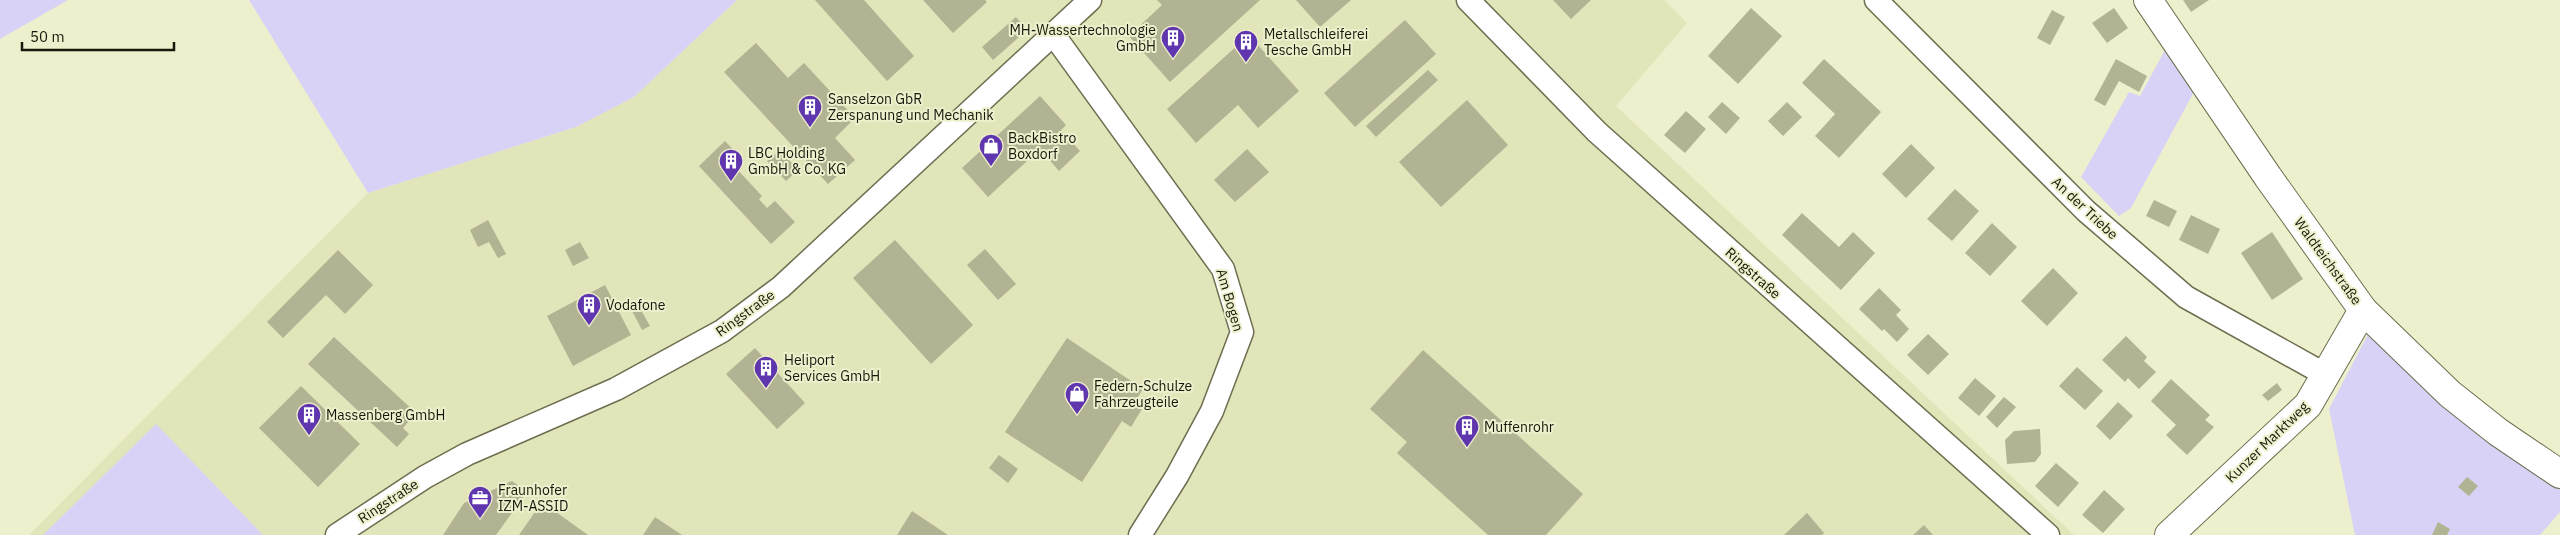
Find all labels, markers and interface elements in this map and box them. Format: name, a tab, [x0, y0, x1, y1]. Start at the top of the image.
scale bar	[22, 20, 175, 52]
place label: MH-Wassertechnologie GmbH	[1009, 21, 1156, 55]
building icon: MH-Wassertechnologie GmbH	[1160, 25, 1186, 59]
place label: Metallschleiferei Tesche GmbH	[1264, 25, 1368, 59]
text: 50 m	[30, 27, 65, 46]
building icon: Metallschleiferei Tesche GmbH	[1233, 29, 1259, 63]
place label: Sanselzon GbR Zerspanung und Mechanik	[828, 90, 994, 124]
building icon: Sanselzon GbR Zerspanung und Mechanik	[797, 94, 823, 128]
place label: BackBistro Boxdorf	[1008, 129, 1076, 163]
shop icon: BackBistro Boxdorf	[978, 133, 1004, 167]
place label: LBC Holding GmbH & Co. KG	[748, 144, 846, 178]
building icon: LBC Holding GmbH & Co. KG	[718, 148, 744, 182]
street label: An der Triebe	[2048, 173, 2122, 243]
street label: Waldteichstraße	[2290, 214, 2366, 308]
street label: Ringstraße	[1721, 243, 1785, 303]
street label: Am Bogen	[1212, 267, 1248, 333]
street label: Ringstraße	[712, 285, 778, 340]
building icon: Vodafone	[576, 292, 602, 326]
place label: Vodafone	[606, 296, 666, 314]
place label: Heliport Services GmbH	[784, 351, 880, 385]
building icon: Heliport Services GmbH	[753, 355, 779, 389]
place label: Federn-Schulze Fahrzeugteile	[1094, 377, 1193, 411]
shop icon: Federn-Schulze Fahrzeugteile	[1064, 381, 1090, 415]
street label: Kunzer Marktweg	[2222, 397, 2313, 486]
building icon: Massenberg GmbH	[296, 402, 322, 436]
place label: Massenberg GmbH	[326, 406, 445, 424]
building icon: Muffenrohr	[1454, 414, 1480, 448]
place label: Muffenrohr	[1484, 418, 1554, 436]
street label: Ringstraße	[354, 475, 422, 527]
place label: Fraunhofer IZM-ASSID	[498, 481, 569, 515]
office icon: Fraunhofer IZM-ASSID	[467, 485, 493, 519]

